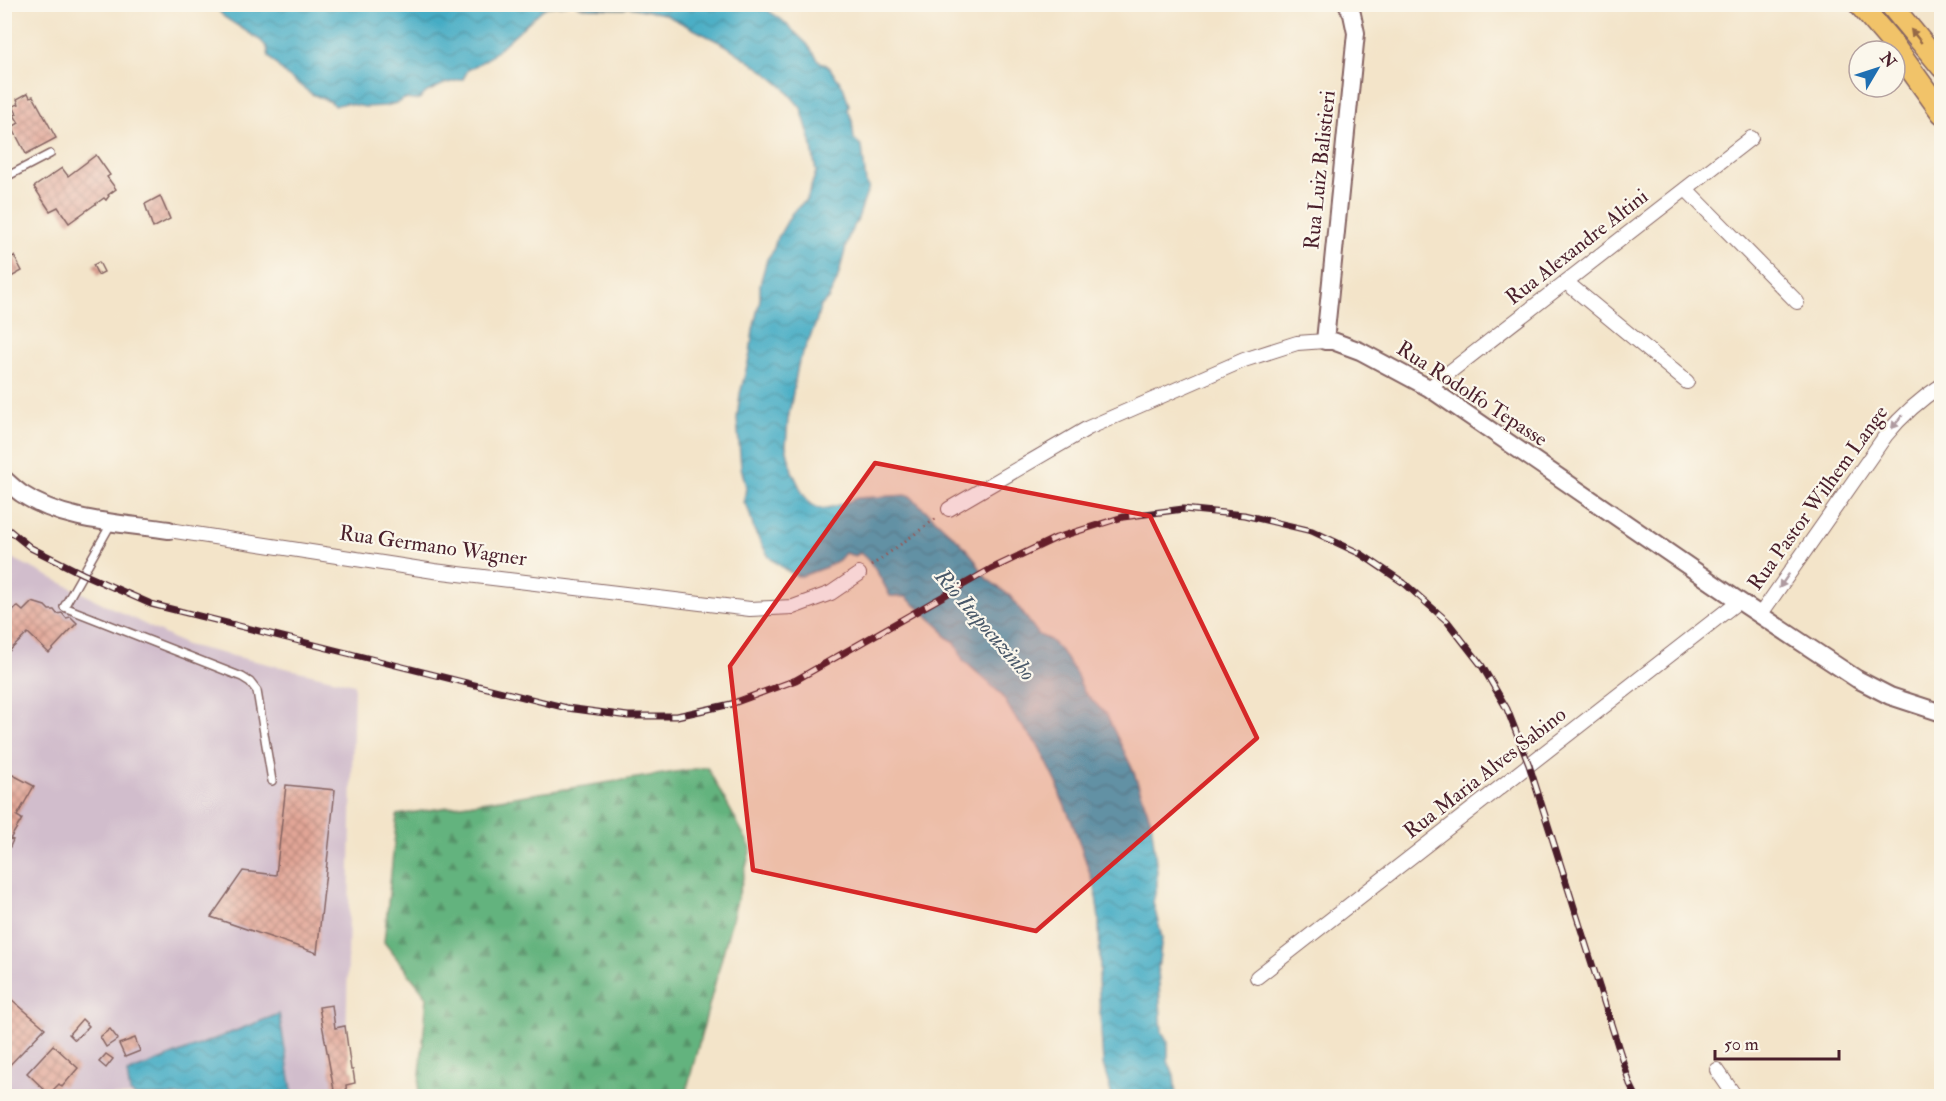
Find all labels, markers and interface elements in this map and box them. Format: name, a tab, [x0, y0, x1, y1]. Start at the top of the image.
one-way arrow	[1910, 28, 1923, 43]
north arrow	[1847, 39, 1907, 99]
text: N	[1875, 48, 1901, 73]
street label: Rua Luiz Balistieri	[1298, 89, 1342, 251]
street label: Rua Alexandre Altini	[1500, 183, 1654, 311]
street label: Rua Rodolfo Tepasse	[1391, 335, 1553, 453]
street label: Rua Pastor Wilhem Lange	[1742, 400, 1894, 596]
one-way arrow	[1890, 414, 1903, 430]
street label: Rua Germano Wagner	[337, 519, 529, 573]
water label: Rio Itapocuzinho	[928, 563, 1041, 687]
one-way arrow	[1778, 572, 1790, 588]
street label: Rua Maria Alves Sabino	[1398, 701, 1572, 845]
scale bar	[1715, 1023, 1840, 1061]
text: 50 m	[1724, 1033, 1759, 1056]

